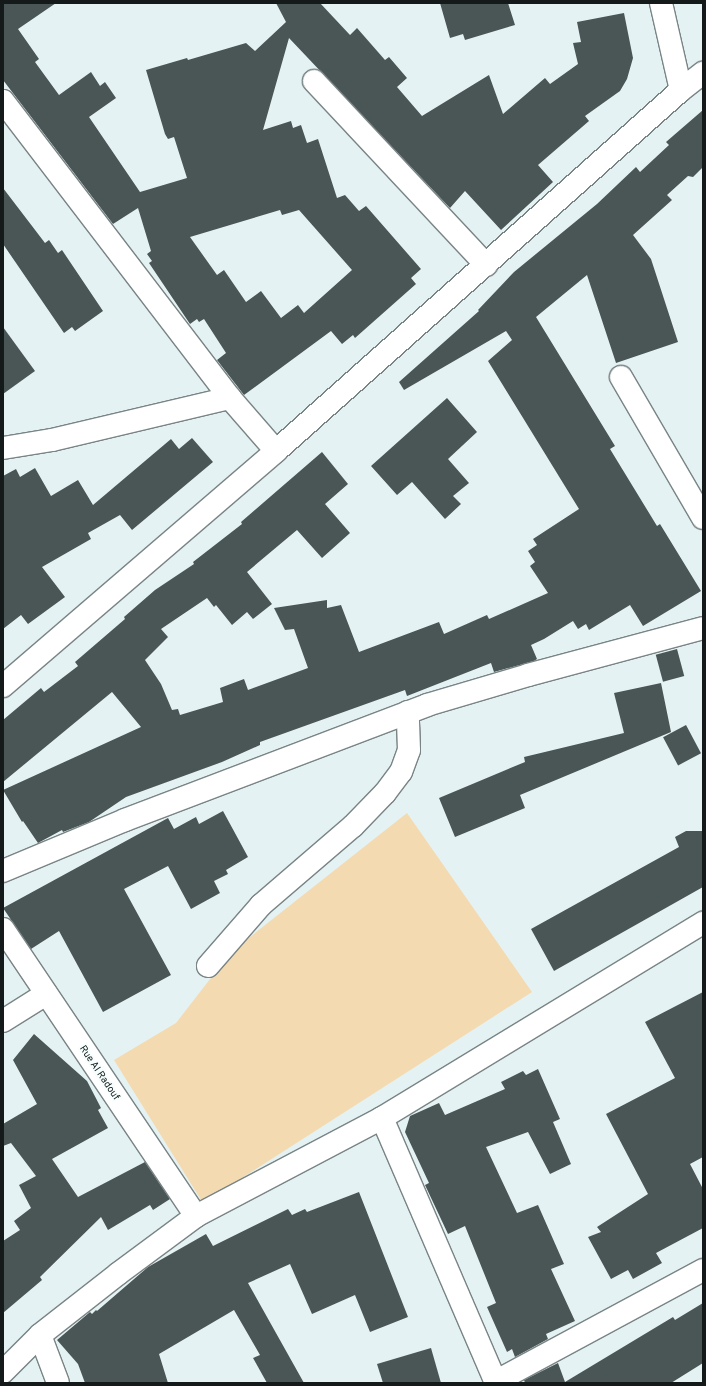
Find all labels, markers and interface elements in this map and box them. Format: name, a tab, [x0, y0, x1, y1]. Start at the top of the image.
street label: Rue Al Radouf	[76, 1043, 122, 1103]

